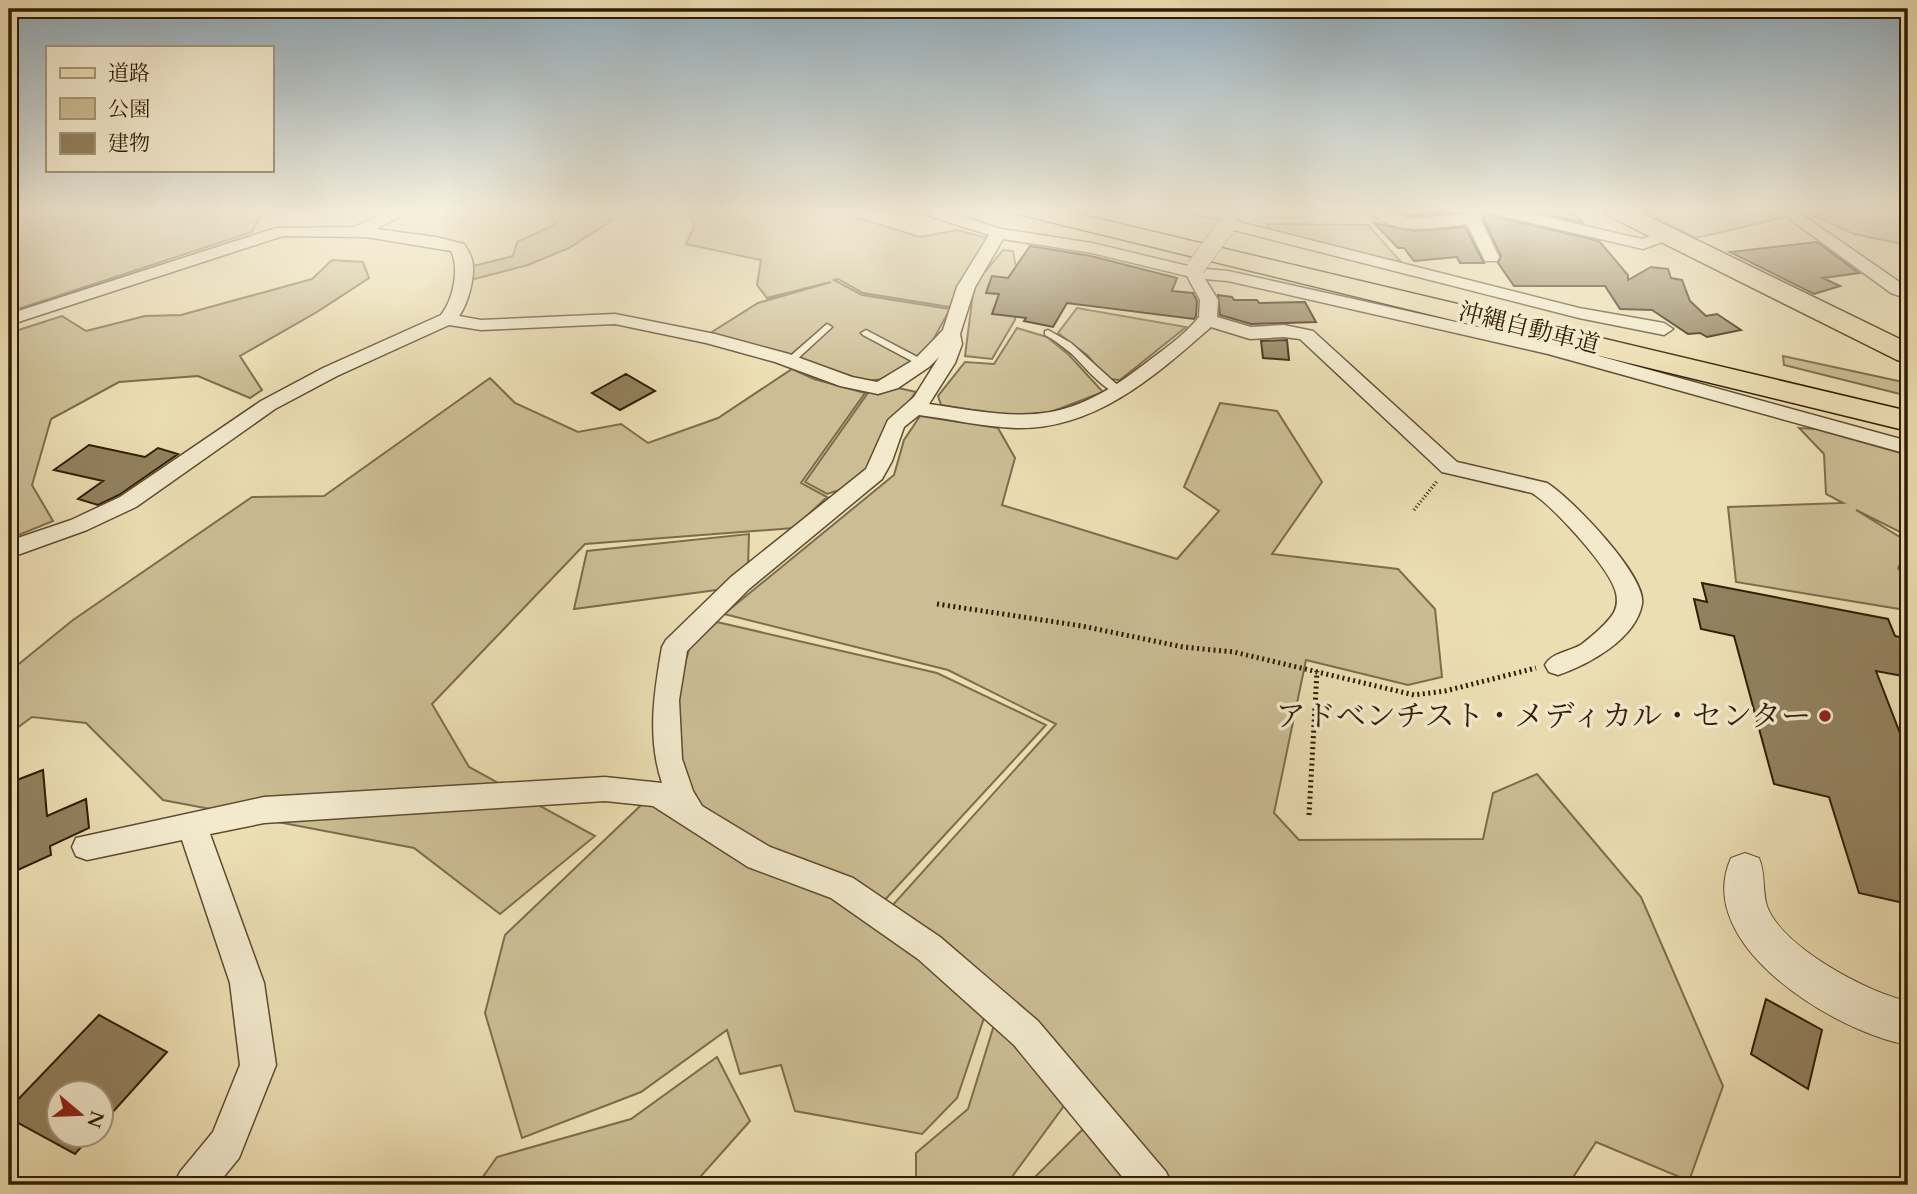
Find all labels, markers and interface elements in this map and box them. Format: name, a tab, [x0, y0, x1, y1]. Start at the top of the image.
legend	[46, 46, 273, 172]
text: 道路	[108, 59, 150, 88]
text: 公園	[108, 95, 150, 124]
text: 建物	[108, 129, 150, 158]
street label: 沖縄自動車道	[1455, 295, 1603, 362]
place label: アドベンチスト・メディカル・センター	[1276, 696, 1811, 737]
marker: アドベンチスト・メディカル・センター	[1817, 708, 1833, 724]
north arrow	[46, 1078, 116, 1148]
text: N	[80, 1107, 110, 1132]

